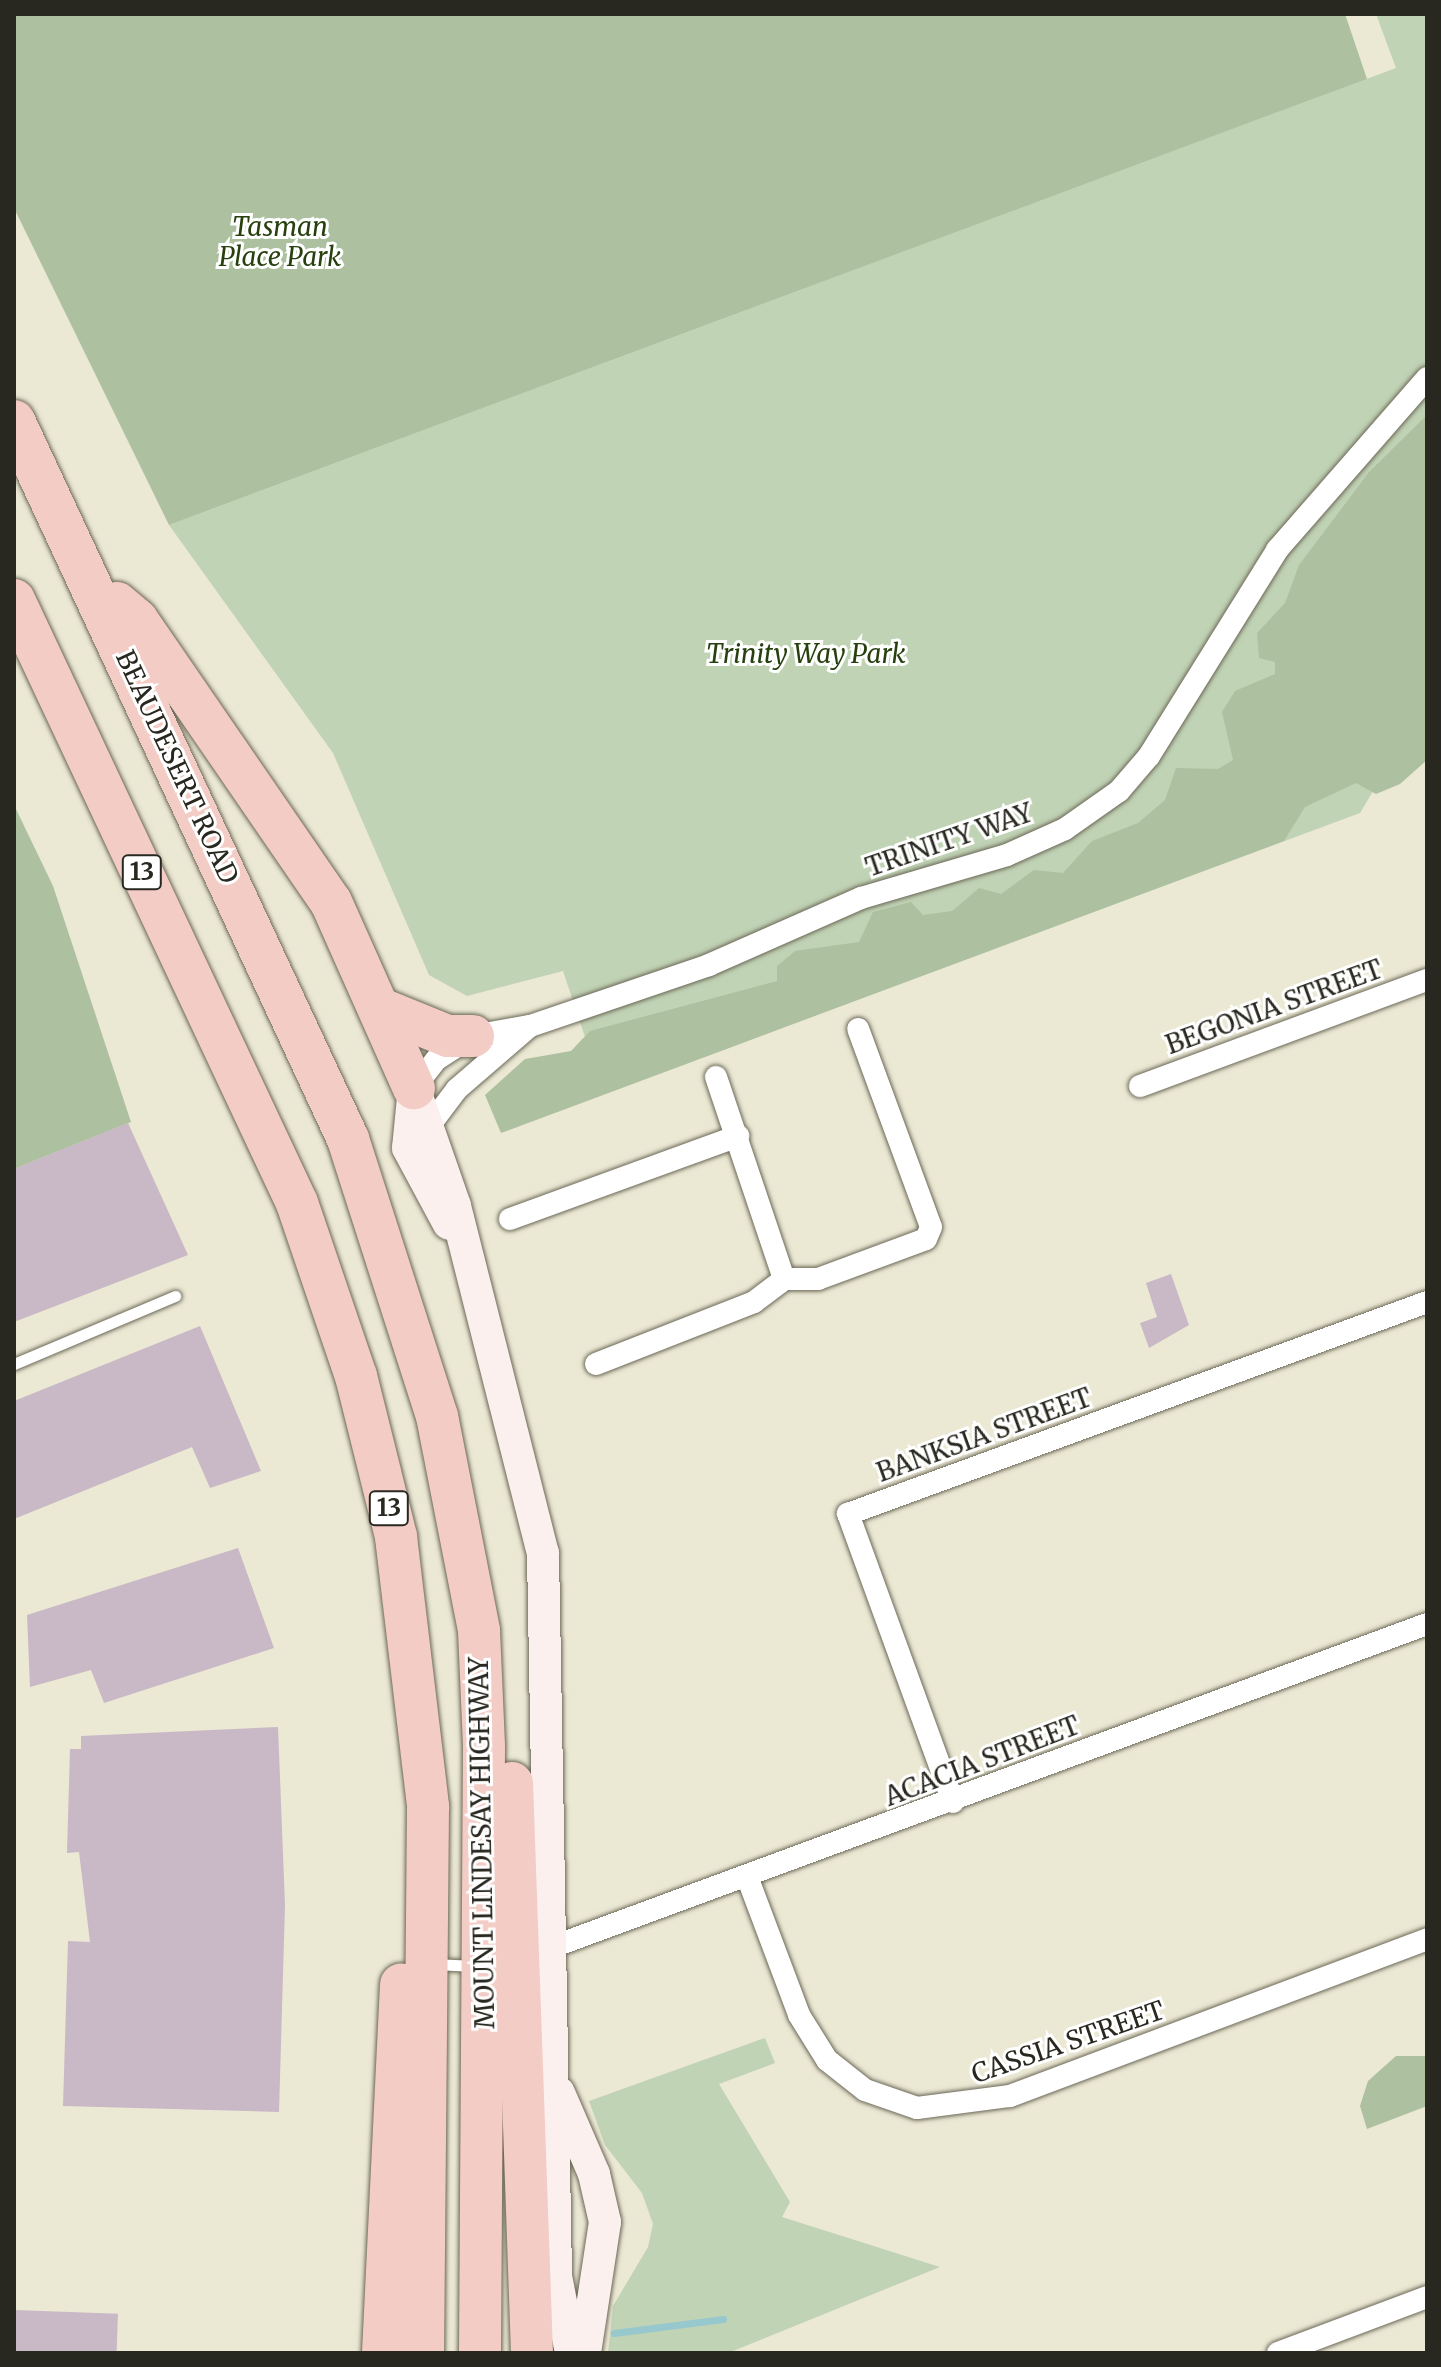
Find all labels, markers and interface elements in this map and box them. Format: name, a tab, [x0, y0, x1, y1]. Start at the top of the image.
park label: Tasman Place Park	[219, 211, 341, 272]
park label: Trinity Way Park	[706, 638, 906, 670]
street label: BEAUDESERT ROAD	[109, 645, 245, 889]
street label: TRINITY WAY	[861, 797, 1037, 883]
road number: 13	[120, 852, 164, 892]
street label: BEGONIA STREET	[1161, 953, 1387, 1061]
street label: BANKSIA STREET	[872, 1382, 1096, 1488]
road number: 13	[367, 1488, 411, 1528]
street label: MOUNT LINDESAY HIGHWAY	[463, 1657, 501, 2029]
street label: ACACIA STREET	[880, 1709, 1084, 1813]
street label: CASSIA STREET	[967, 1994, 1169, 2090]

